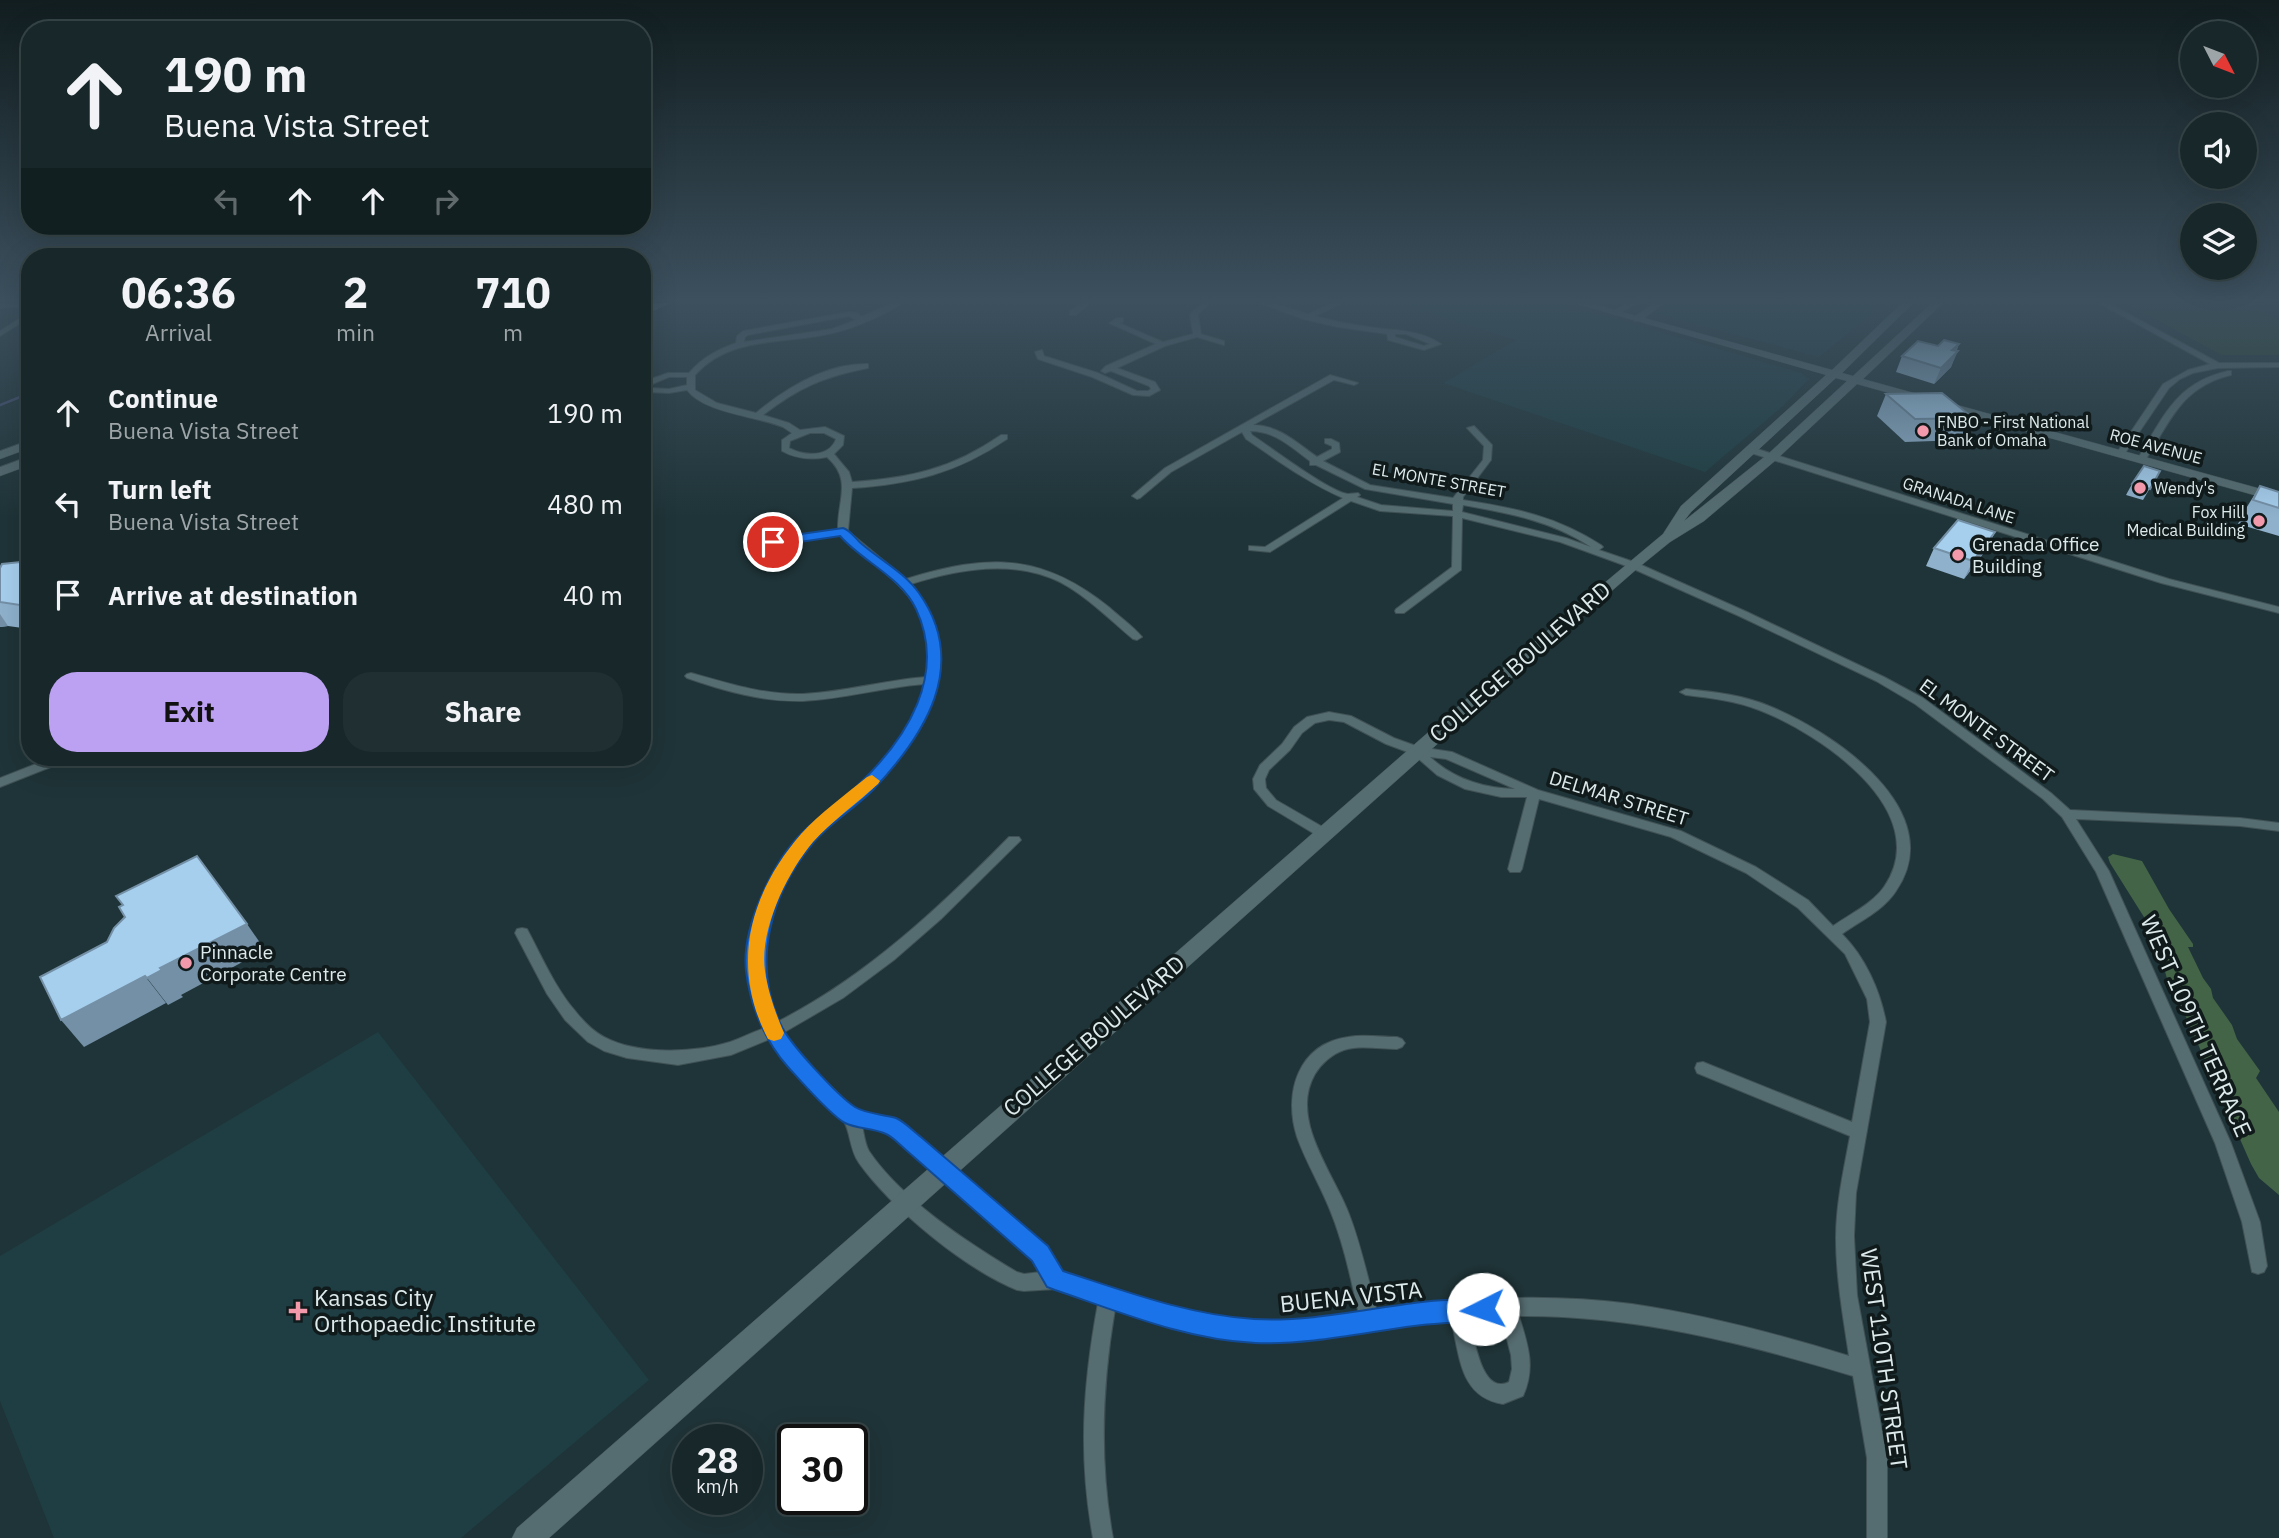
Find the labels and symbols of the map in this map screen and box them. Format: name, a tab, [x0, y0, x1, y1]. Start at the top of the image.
north arrow	[2180, 21, 2258, 98]
place label: FNBO - First National Bank of Omaha	[1937, 412, 2089, 450]
marker: FNBO - First National Bank of Omaha	[1915, 423, 1931, 439]
street label: ROE AVENUE	[2108, 424, 2204, 468]
street label: EL MONTE STREET	[1371, 458, 1507, 502]
street label: GRANADA LANE	[1900, 472, 2018, 528]
place label: Wendy's	[2154, 478, 2215, 498]
marker: Wendy's	[2132, 480, 2148, 496]
place label: Fox Hill Medical Building	[2127, 502, 2246, 540]
pin	[743, 512, 803, 572]
marker: Fox Hill Medical Building	[2251, 513, 2267, 529]
place label: Grenada Office Building	[1972, 532, 2099, 578]
marker: Grenada Office Building	[1950, 547, 1966, 563]
street label: COLLEGE BOULEVARD	[1422, 574, 1616, 748]
street label: EL MONTE STREET	[1915, 673, 2059, 787]
street label: DELMAR STREET	[1546, 765, 1692, 831]
street label: WEST 109TH TERRACE	[2134, 910, 2259, 1141]
place label: Pinnacle Corporate Centre	[200, 940, 347, 986]
street label: COLLEGE BOULEVARD	[996, 948, 1190, 1122]
marker: Pinnacle Corporate Centre	[178, 955, 194, 971]
street label: WEST 110TH STREET	[1855, 1246, 1915, 1471]
position arrow	[1446, 1272, 1520, 1346]
street label: BUENA VISTA	[1278, 1274, 1424, 1318]
place label: Kansas City Orthopaedic Institute	[314, 1282, 536, 1338]
marker: Kansas City Orthopaedic Institute	[288, 1301, 308, 1321]
speed limit sign: 30	[777, 1424, 868, 1515]

